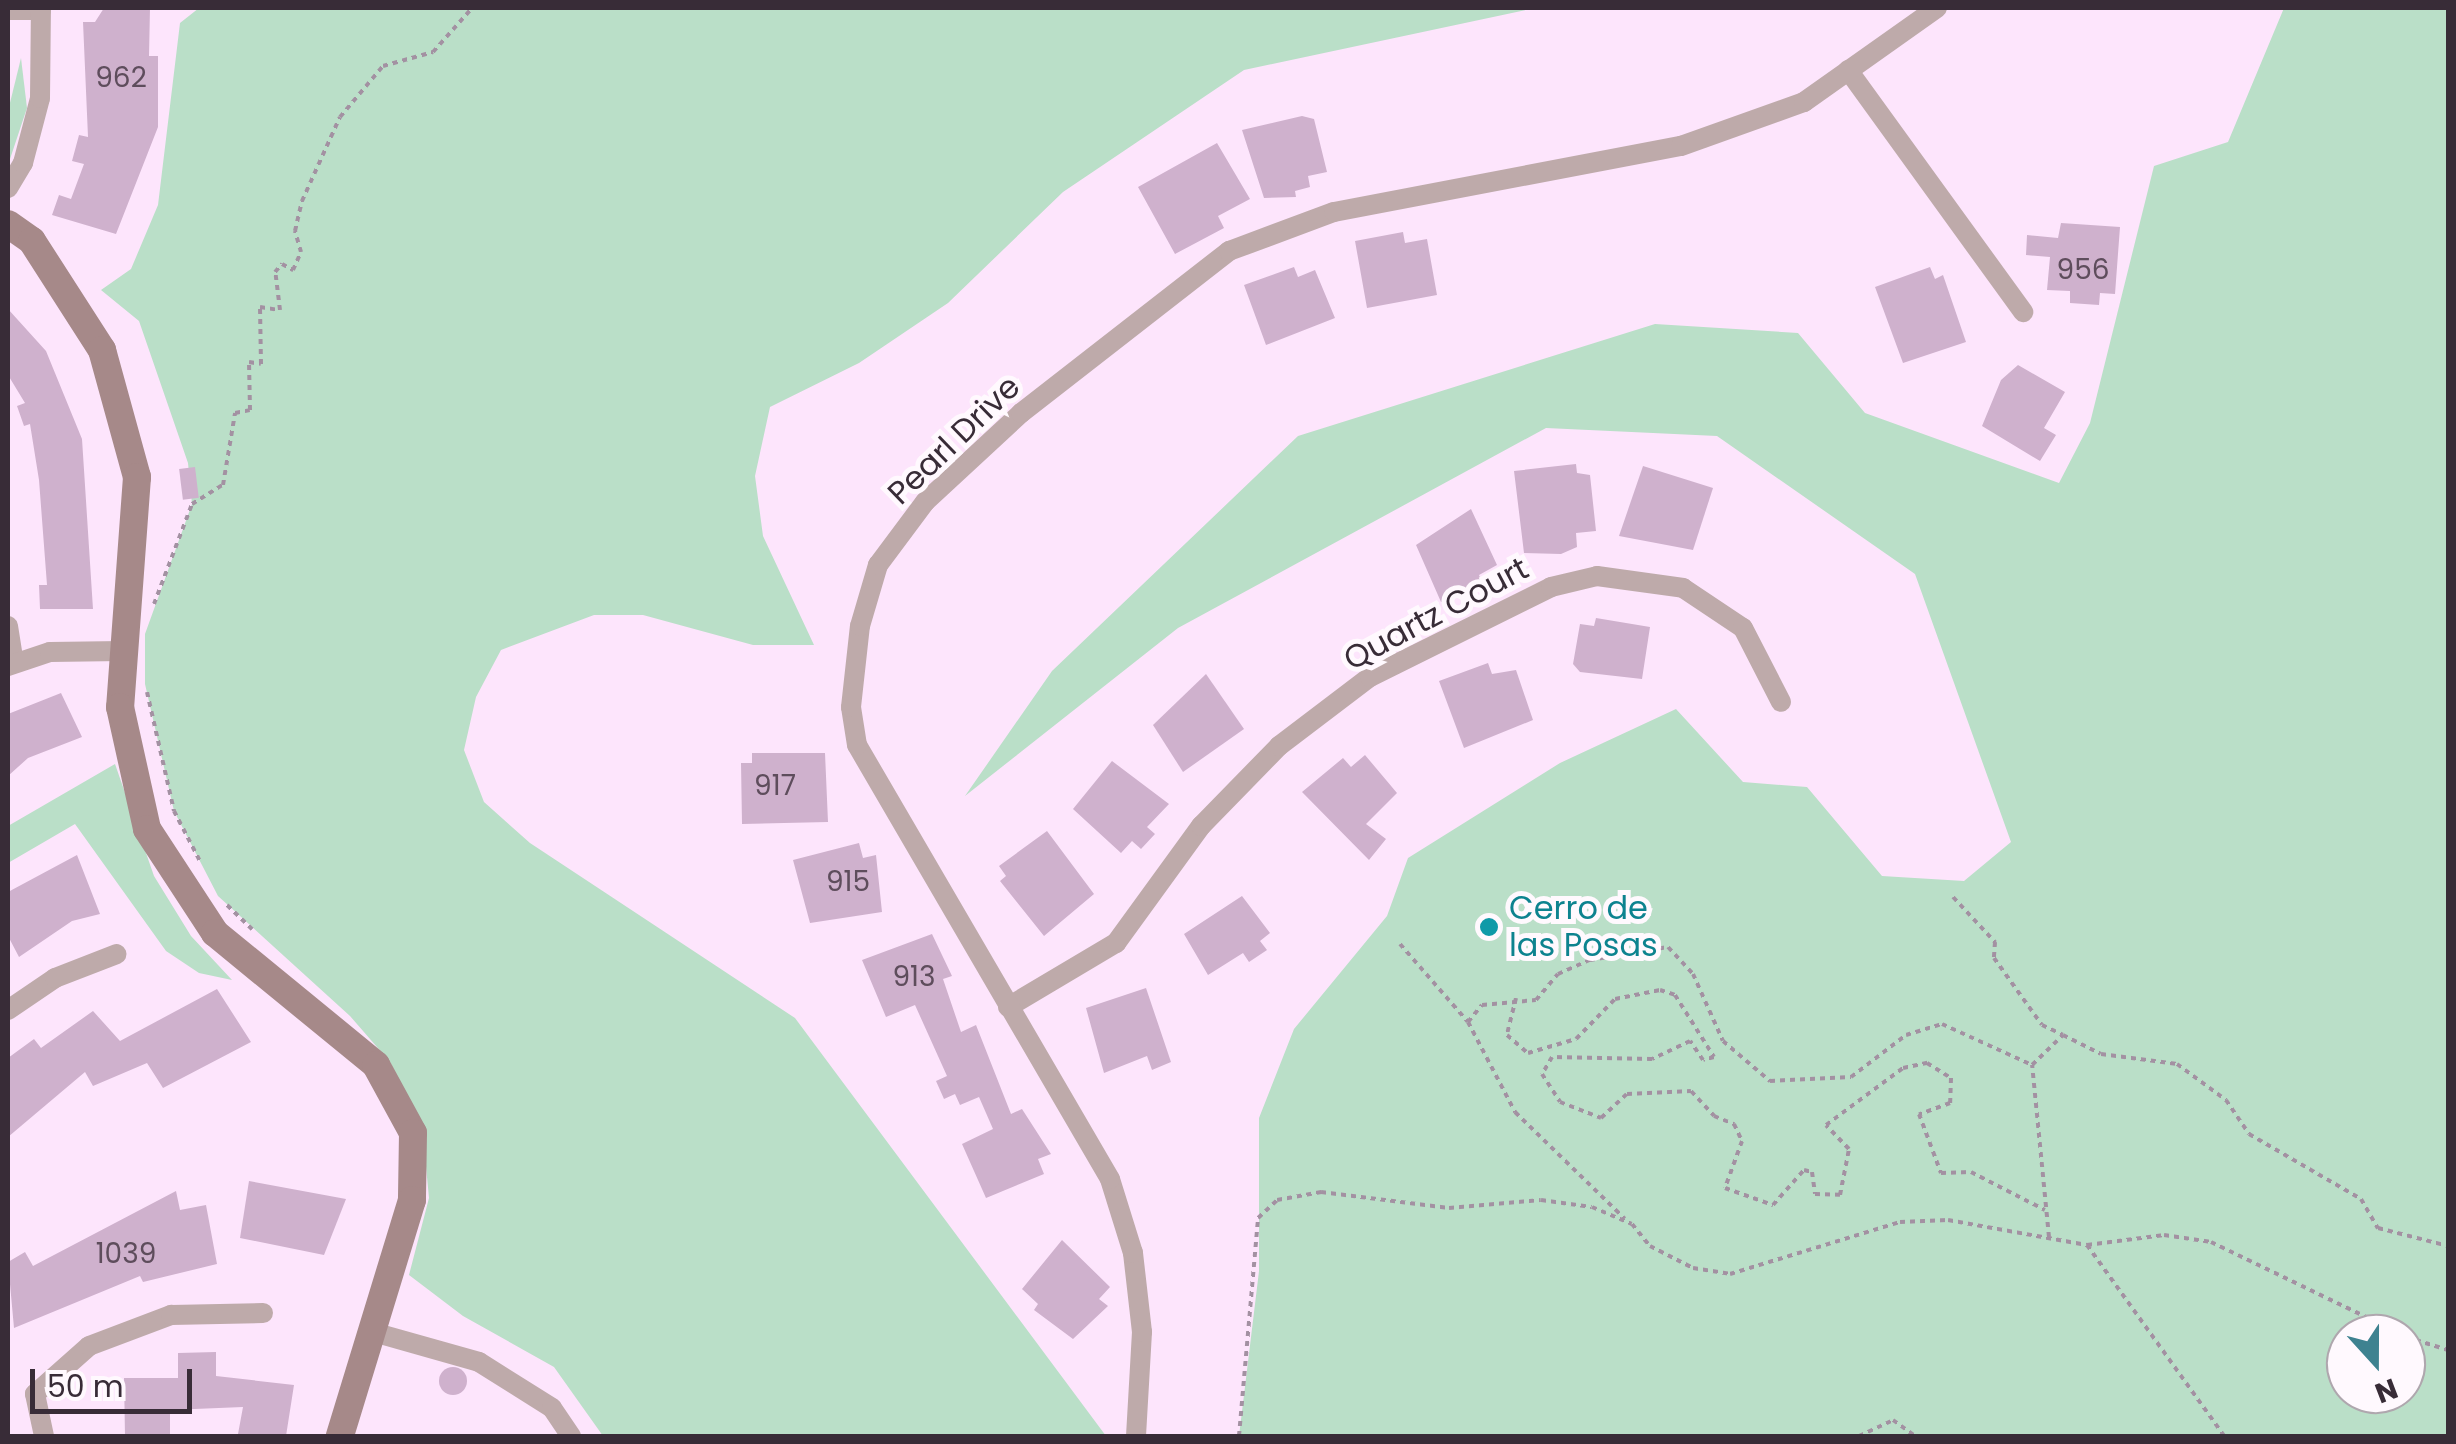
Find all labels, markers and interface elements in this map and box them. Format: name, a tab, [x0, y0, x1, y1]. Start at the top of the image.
house number: 962	[95, 61, 147, 95]
house number: 956	[2056, 253, 2110, 287]
street label: Pearl Drive	[880, 368, 1028, 512]
street label: Quartz Court	[1337, 549, 1535, 679]
house number: 917	[754, 769, 796, 803]
house number: 915	[826, 865, 870, 899]
place label: Cerro de las Posas	[1509, 890, 1658, 965]
marker: Cerro de las Posas	[1478, 916, 1500, 938]
house number: 913	[892, 960, 936, 994]
house number: 1039	[96, 1237, 156, 1271]
north arrow	[2326, 1314, 2426, 1414]
scale bar	[35, 1349, 198, 1411]
text: 50 m	[47, 1365, 124, 1408]
text: N	[2369, 1369, 2403, 1413]

